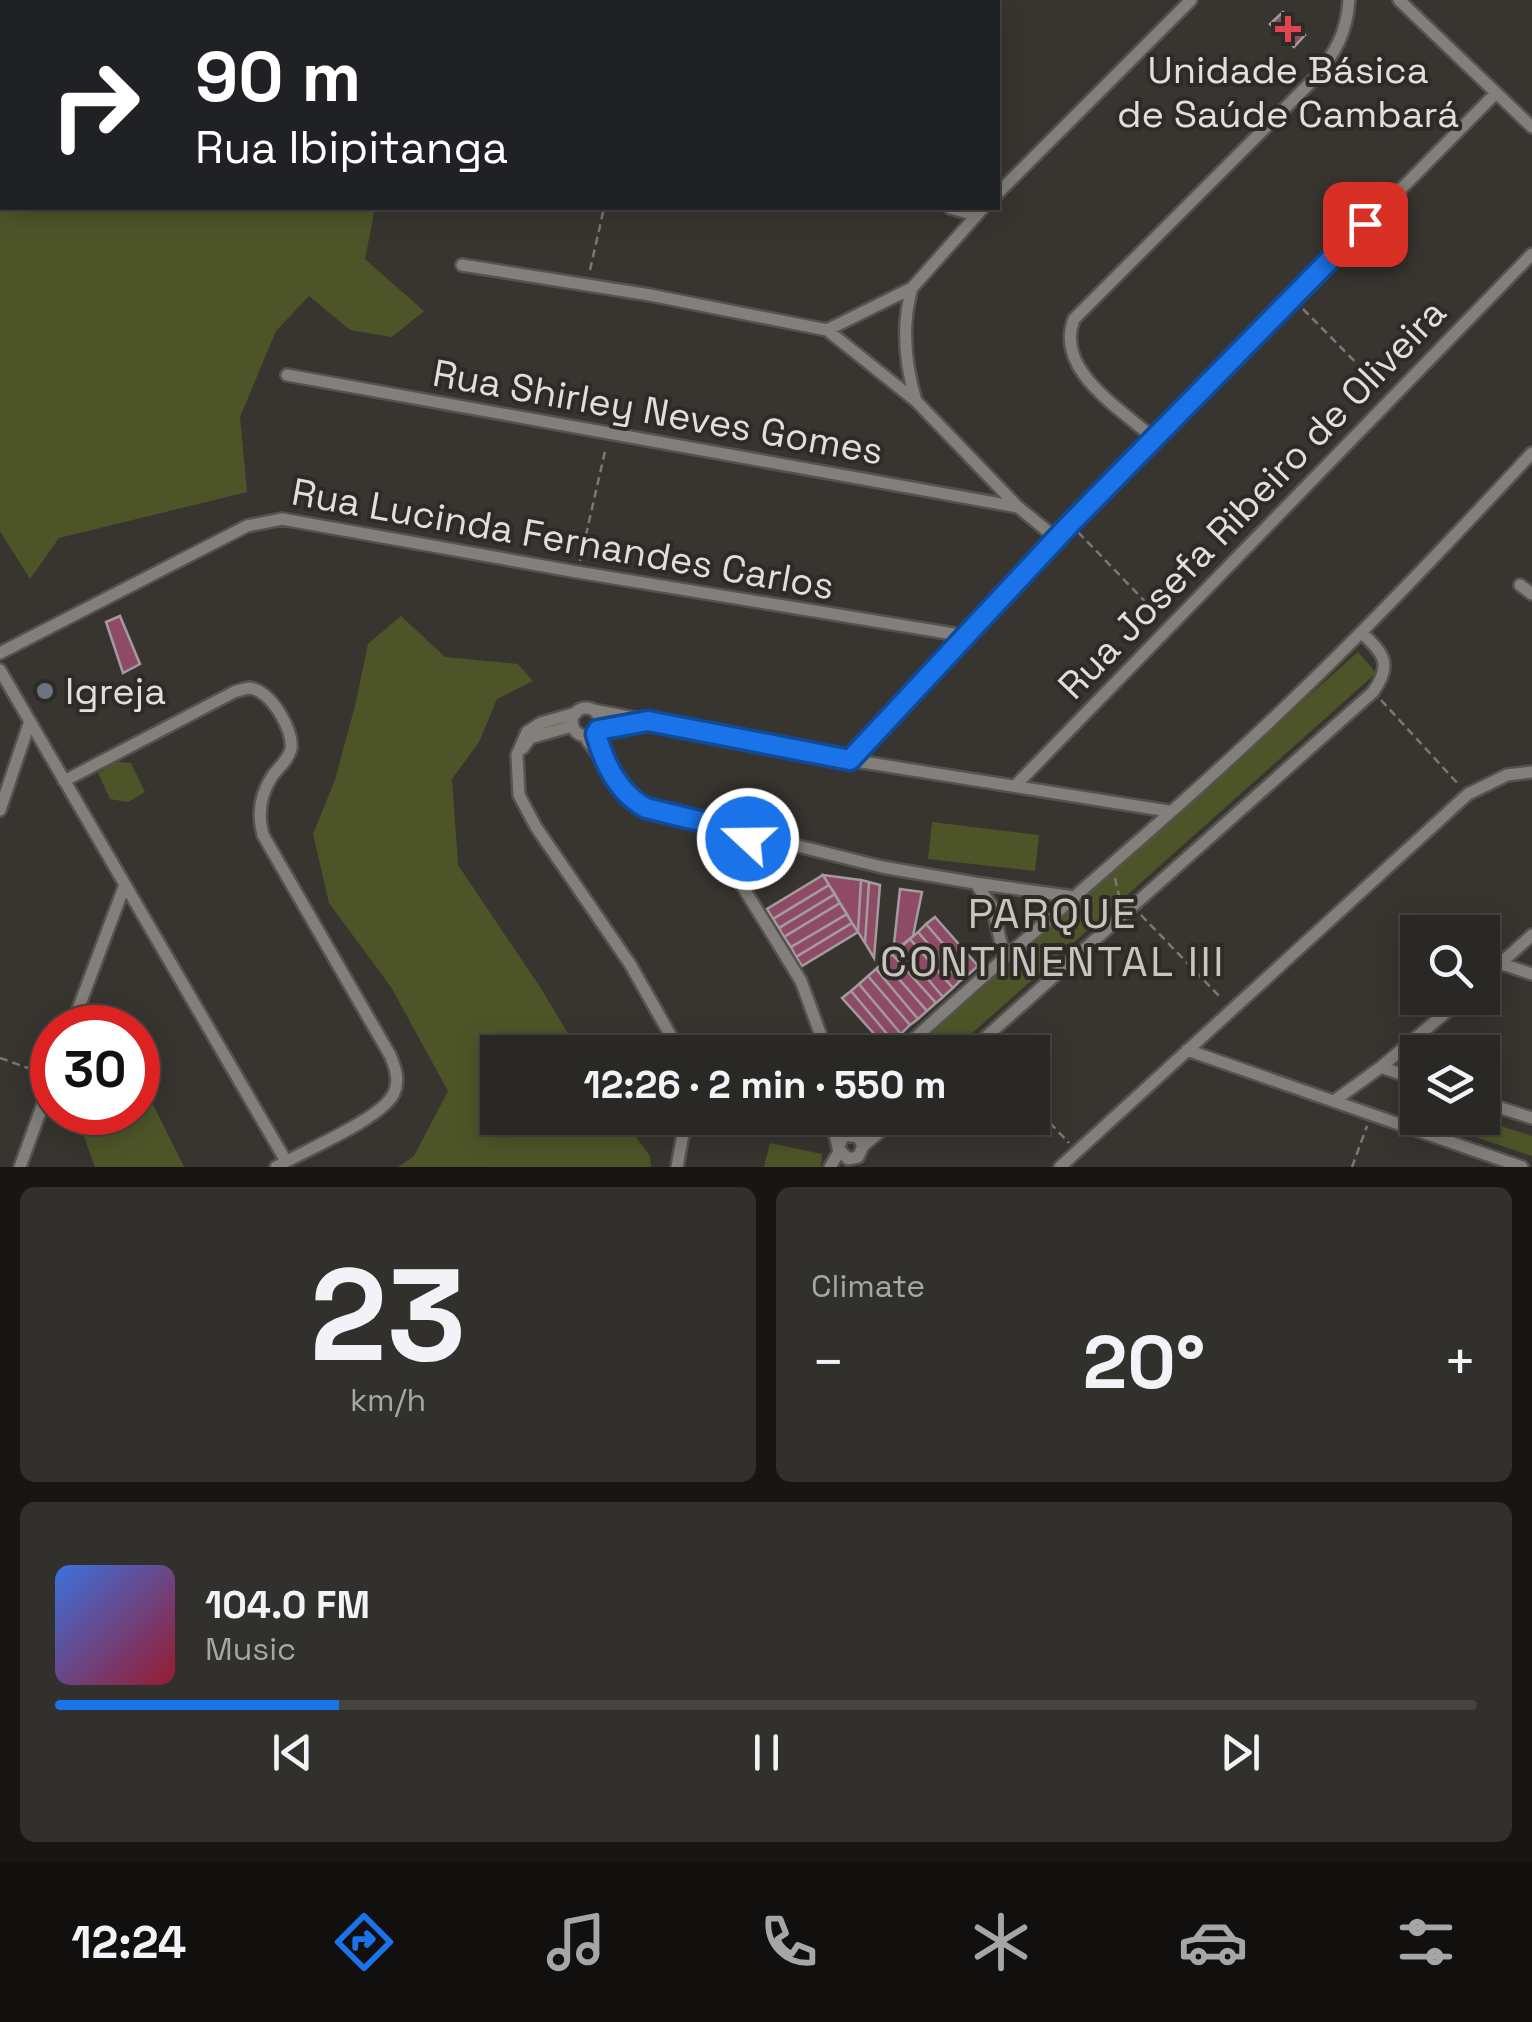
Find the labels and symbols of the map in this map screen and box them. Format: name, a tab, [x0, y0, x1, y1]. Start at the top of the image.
marker: Unidade Básica de Saúde Cambará	[1275, 16, 1301, 42]
place label: Unidade Básica de Saúde Cambará	[1117, 46, 1459, 138]
pin	[1323, 182, 1408, 267]
street label: Rua Josefa Ribeiro de Oliveira	[1048, 289, 1456, 709]
street label: Rua Shirley Neves Gomes	[429, 349, 887, 475]
street label: Rua Lucinda Fernandes Carlos	[288, 468, 838, 610]
place label: Igreja	[65, 667, 166, 715]
marker: Igreja	[34, 680, 56, 702]
position arrow	[696, 787, 800, 891]
district label: PARQUE CONTINENTAL III	[880, 887, 1226, 988]
speed limit sign: 30	[30, 1005, 160, 1135]

